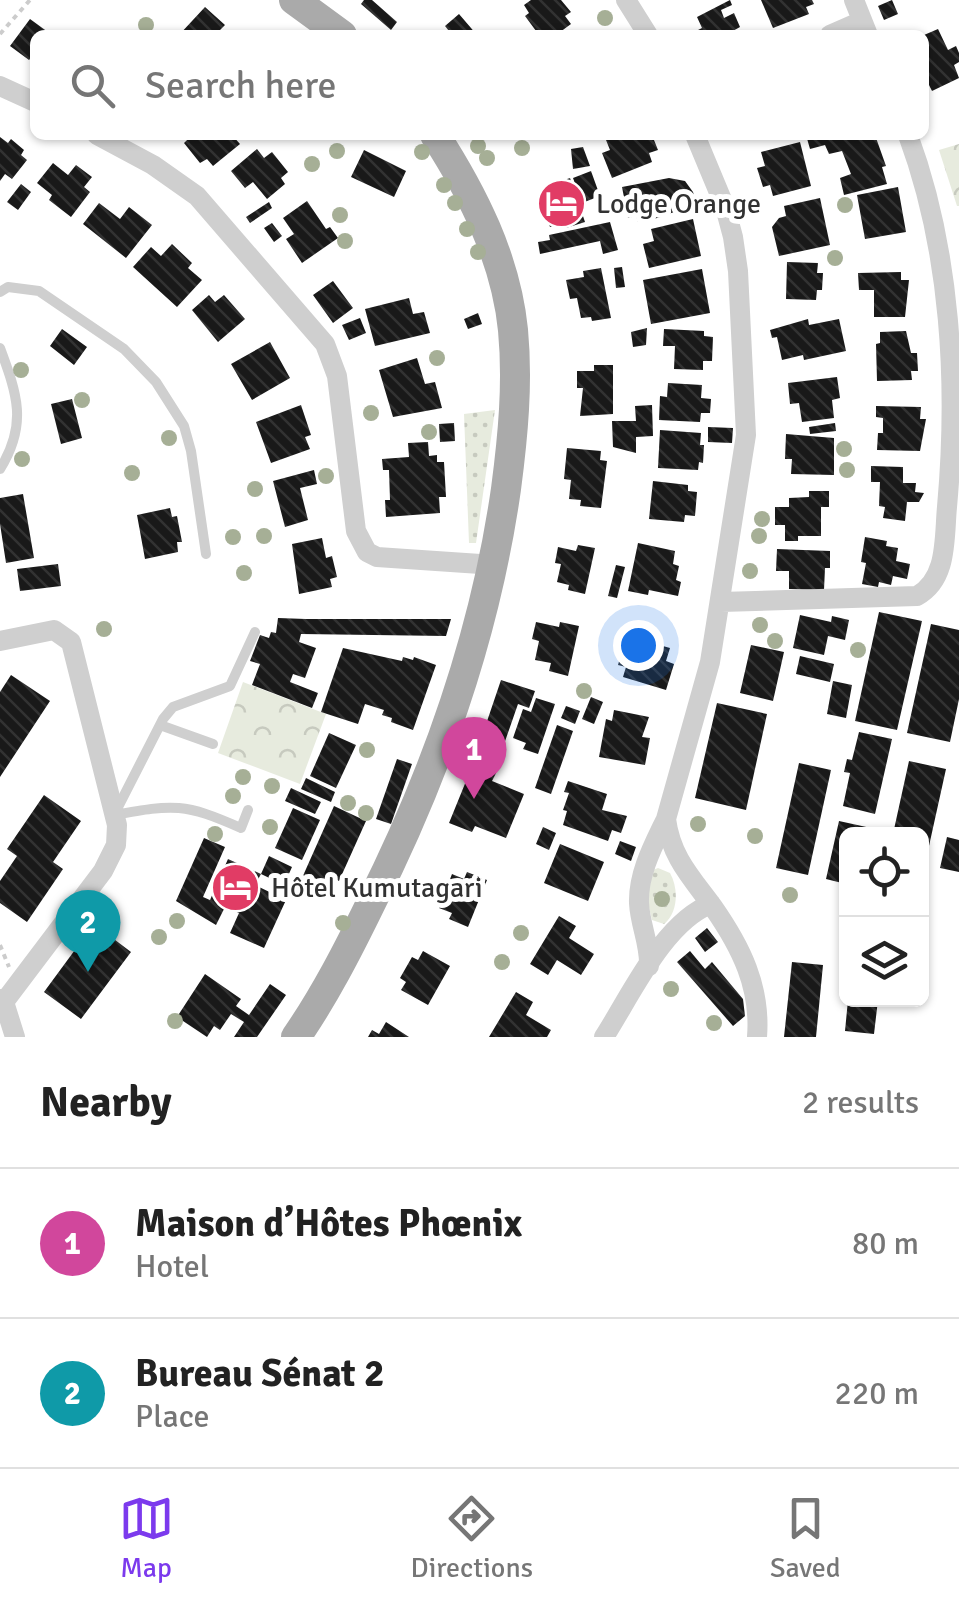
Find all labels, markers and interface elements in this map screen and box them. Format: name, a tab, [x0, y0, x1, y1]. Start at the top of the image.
search box	[30, 30, 929, 140]
icon: search	[65, 58, 120, 113]
text: Search here	[145, 62, 337, 109]
hotel icon: Lodge Orange	[535, 178, 587, 230]
place label: Lodge Orange	[596, 187, 761, 221]
your location	[613, 620, 664, 671]
pin: 1	[442, 716, 506, 799]
map controls	[839, 827, 929, 1007]
button: locate	[839, 827, 929, 917]
hotel icon: Hôtel Kumutagari	[210, 862, 262, 914]
place label: Hôtel Kumutagari	[271, 871, 483, 905]
pin: 2	[56, 890, 120, 972]
button: layers	[839, 917, 929, 1007]
text: Nearby	[40, 1077, 172, 1128]
text: 2 results	[802, 1083, 919, 1122]
text: Maison d’Hôtes Phœnix	[135, 1200, 522, 1247]
text: 1	[64, 1224, 81, 1263]
text: 80 m	[852, 1224, 919, 1263]
text: Hotel	[135, 1247, 209, 1286]
text: Bureau Sénat 2	[135, 1350, 384, 1397]
text: 2	[64, 1374, 81, 1413]
text: 220 m	[835, 1374, 919, 1413]
text: Place	[135, 1397, 210, 1436]
tab: Map	[119, 1491, 174, 1585]
tab: Directions	[411, 1491, 533, 1585]
tab: Saved	[770, 1491, 840, 1585]

